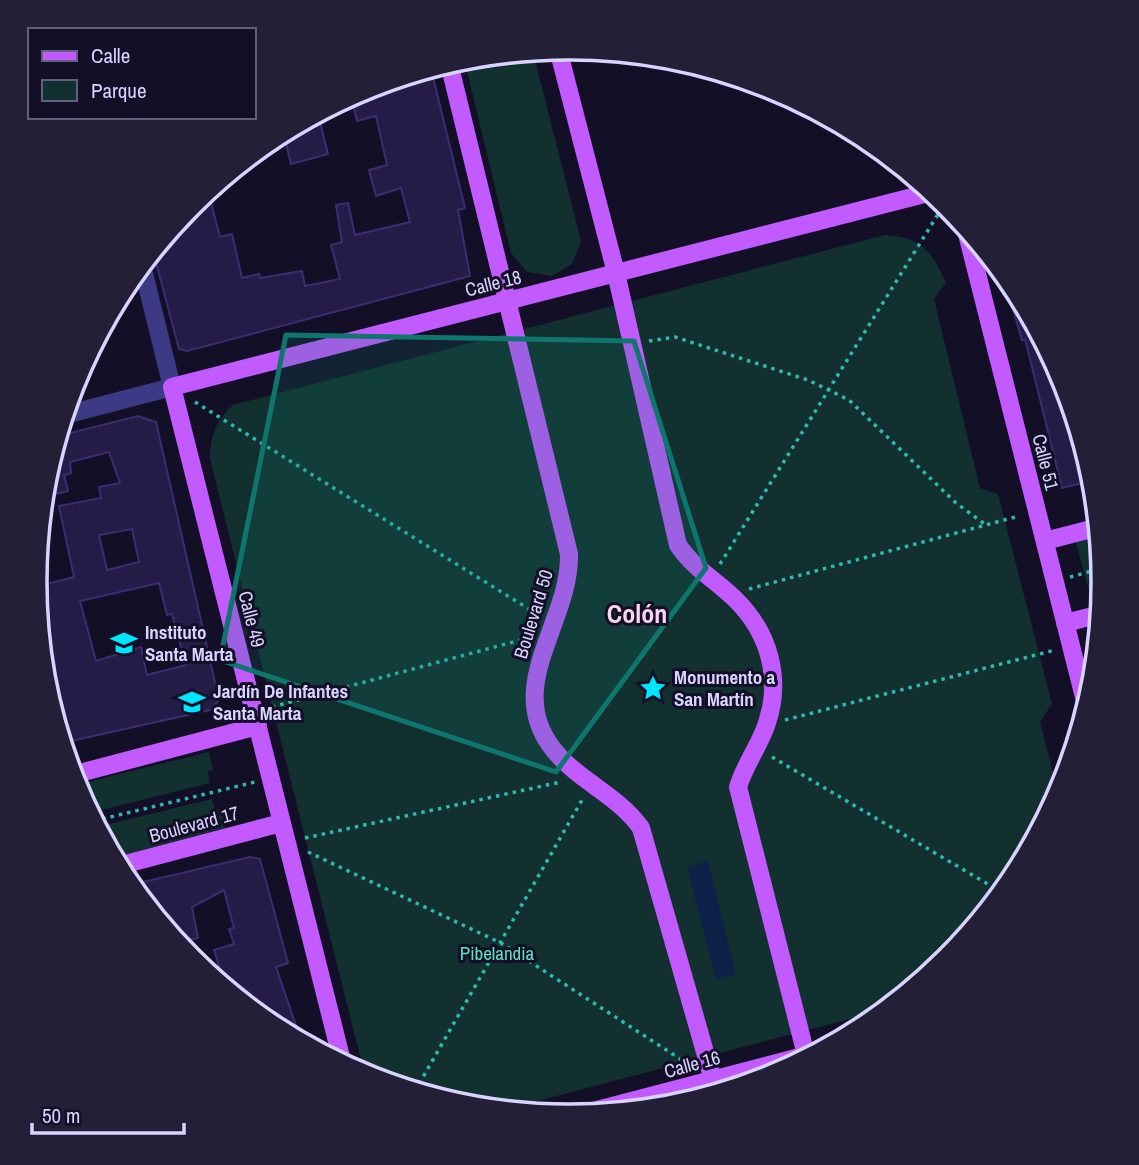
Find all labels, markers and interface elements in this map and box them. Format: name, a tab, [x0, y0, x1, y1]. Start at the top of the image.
legend	[28, 28, 256, 119]
text: Calle	[91, 41, 130, 70]
text: Parque	[91, 76, 147, 105]
street label: Calle 18	[462, 263, 524, 303]
street label: Calle 51	[1026, 431, 1066, 493]
street label: Boulevard 50	[507, 566, 559, 662]
street label: Calle 49	[232, 588, 272, 650]
district label: Colón	[607, 596, 667, 631]
place label: Instituto Santa Marta	[145, 619, 234, 667]
school or university icon: Instituto Santa Marta	[109, 628, 139, 658]
place label: Monumento a San Martín	[674, 664, 776, 712]
place icon: Monumento a San Martín	[638, 673, 668, 703]
place label: Jardín De Infantes Santa Marta	[213, 678, 348, 726]
school or university icon: Jardín De Infantes Santa Marta	[177, 687, 207, 717]
street label: Boulevard 17	[146, 799, 242, 848]
park label: Pibelandia	[460, 940, 535, 966]
street label: Calle 16	[661, 1044, 723, 1084]
scale bar	[32, 1092, 184, 1136]
text: 50 m	[42, 1101, 80, 1130]

